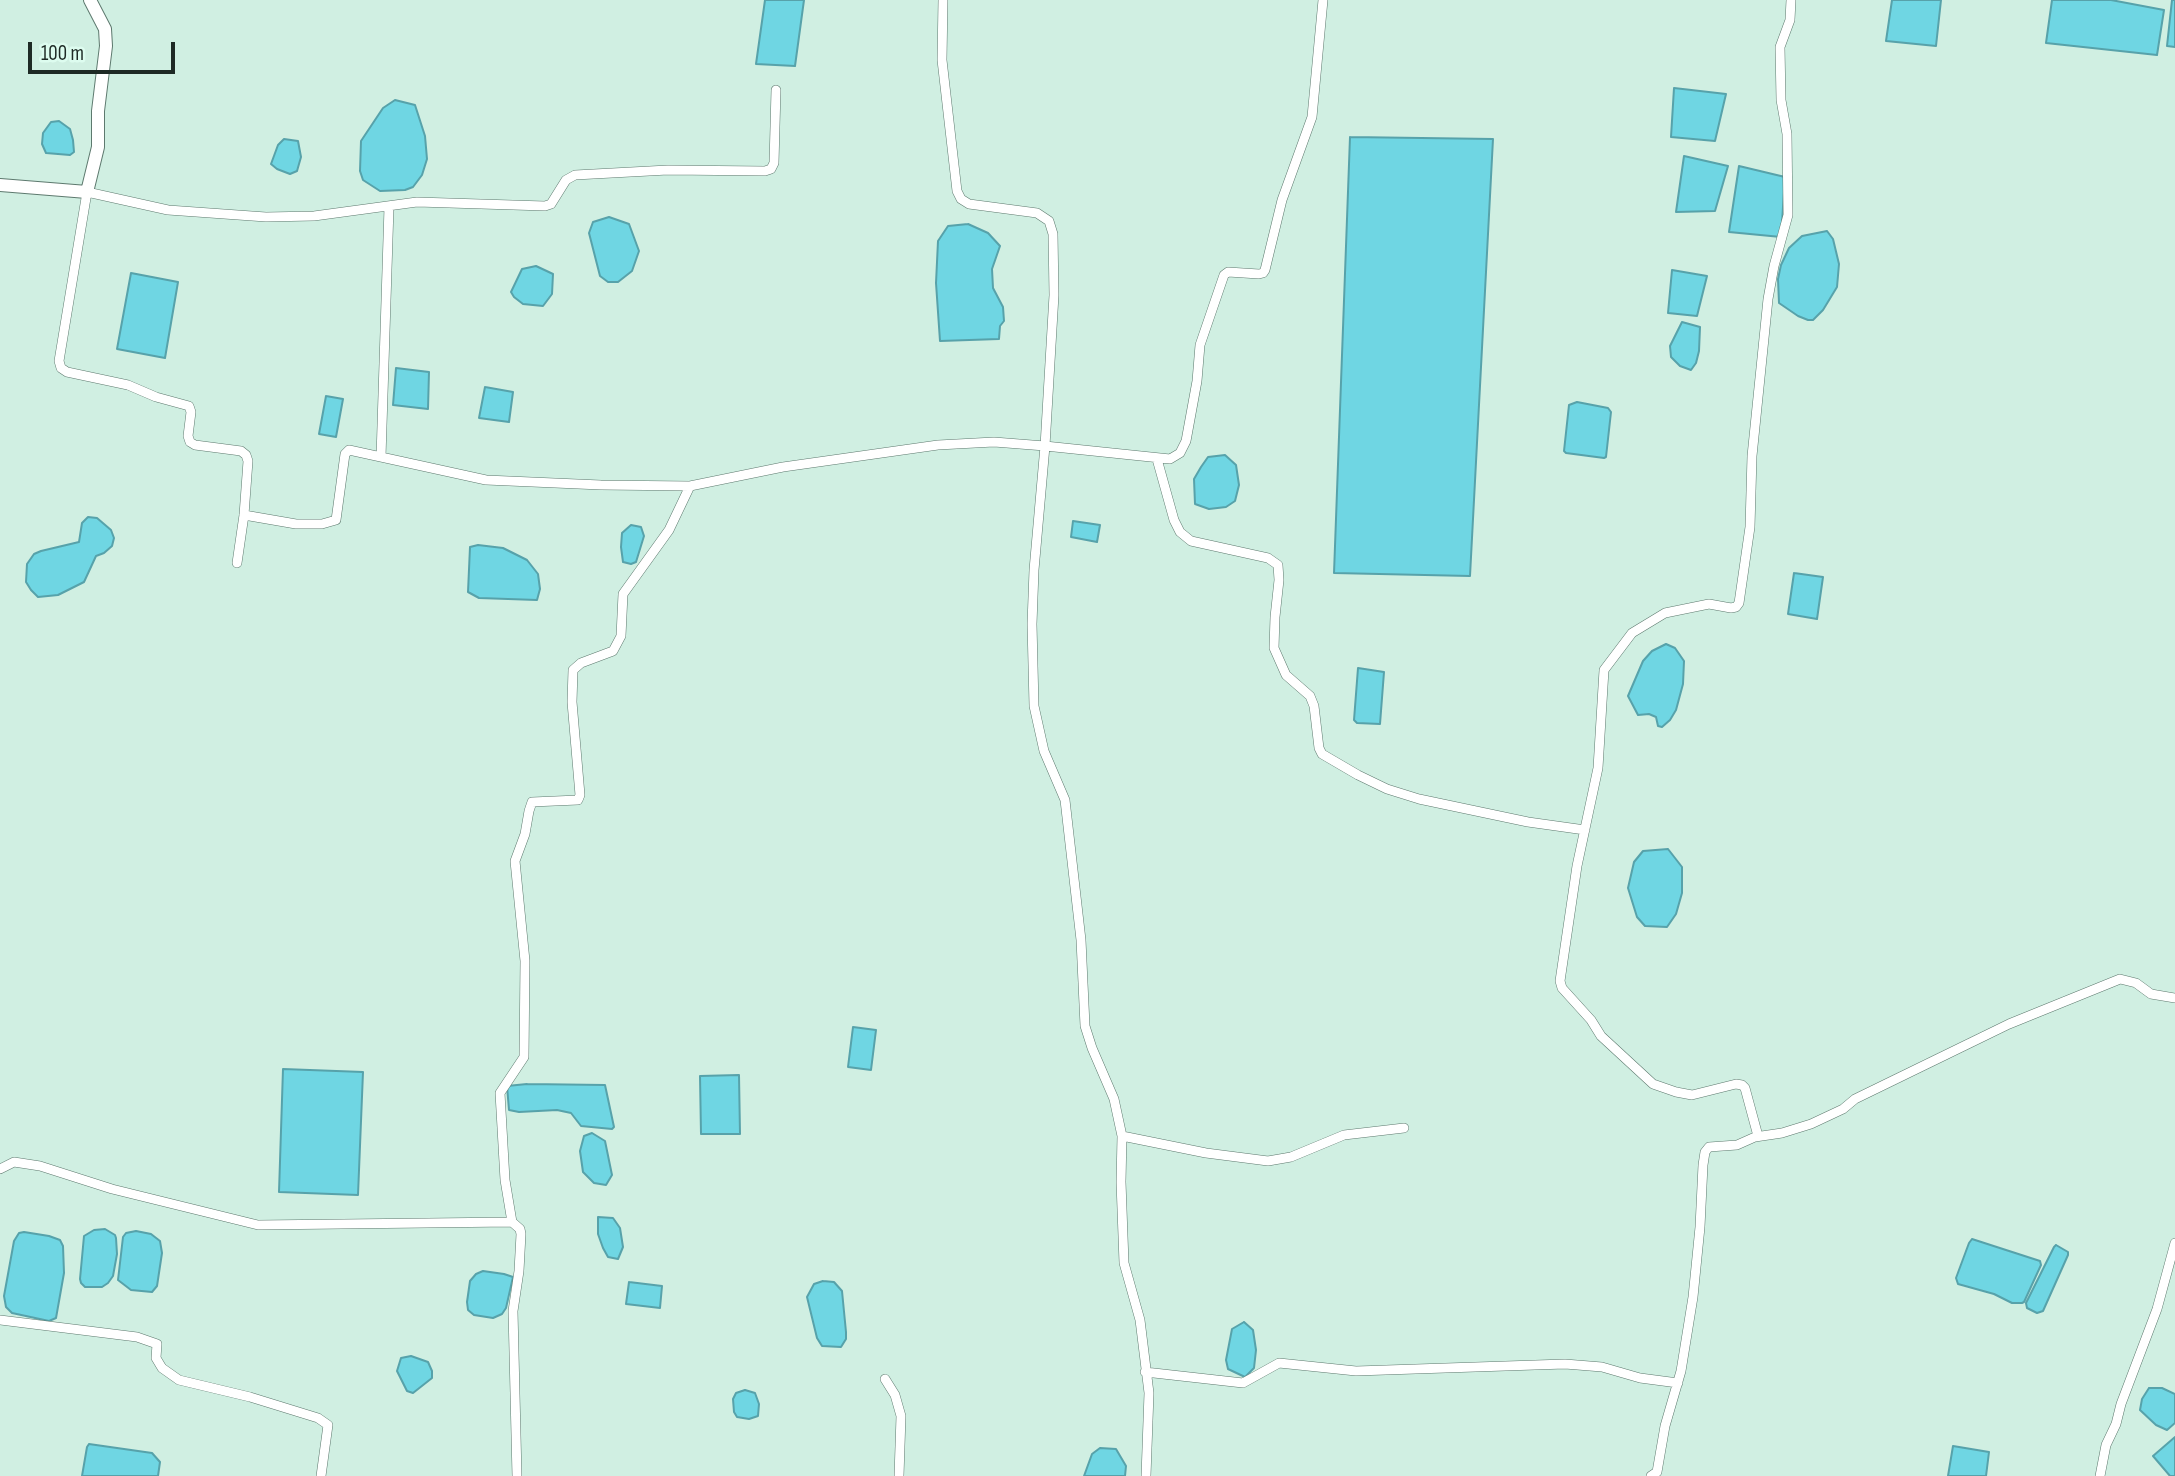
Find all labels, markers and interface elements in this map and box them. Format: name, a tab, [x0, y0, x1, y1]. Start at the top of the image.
scale bar	[32, 28, 178, 72]
text: 100 m	[41, 41, 84, 66]

